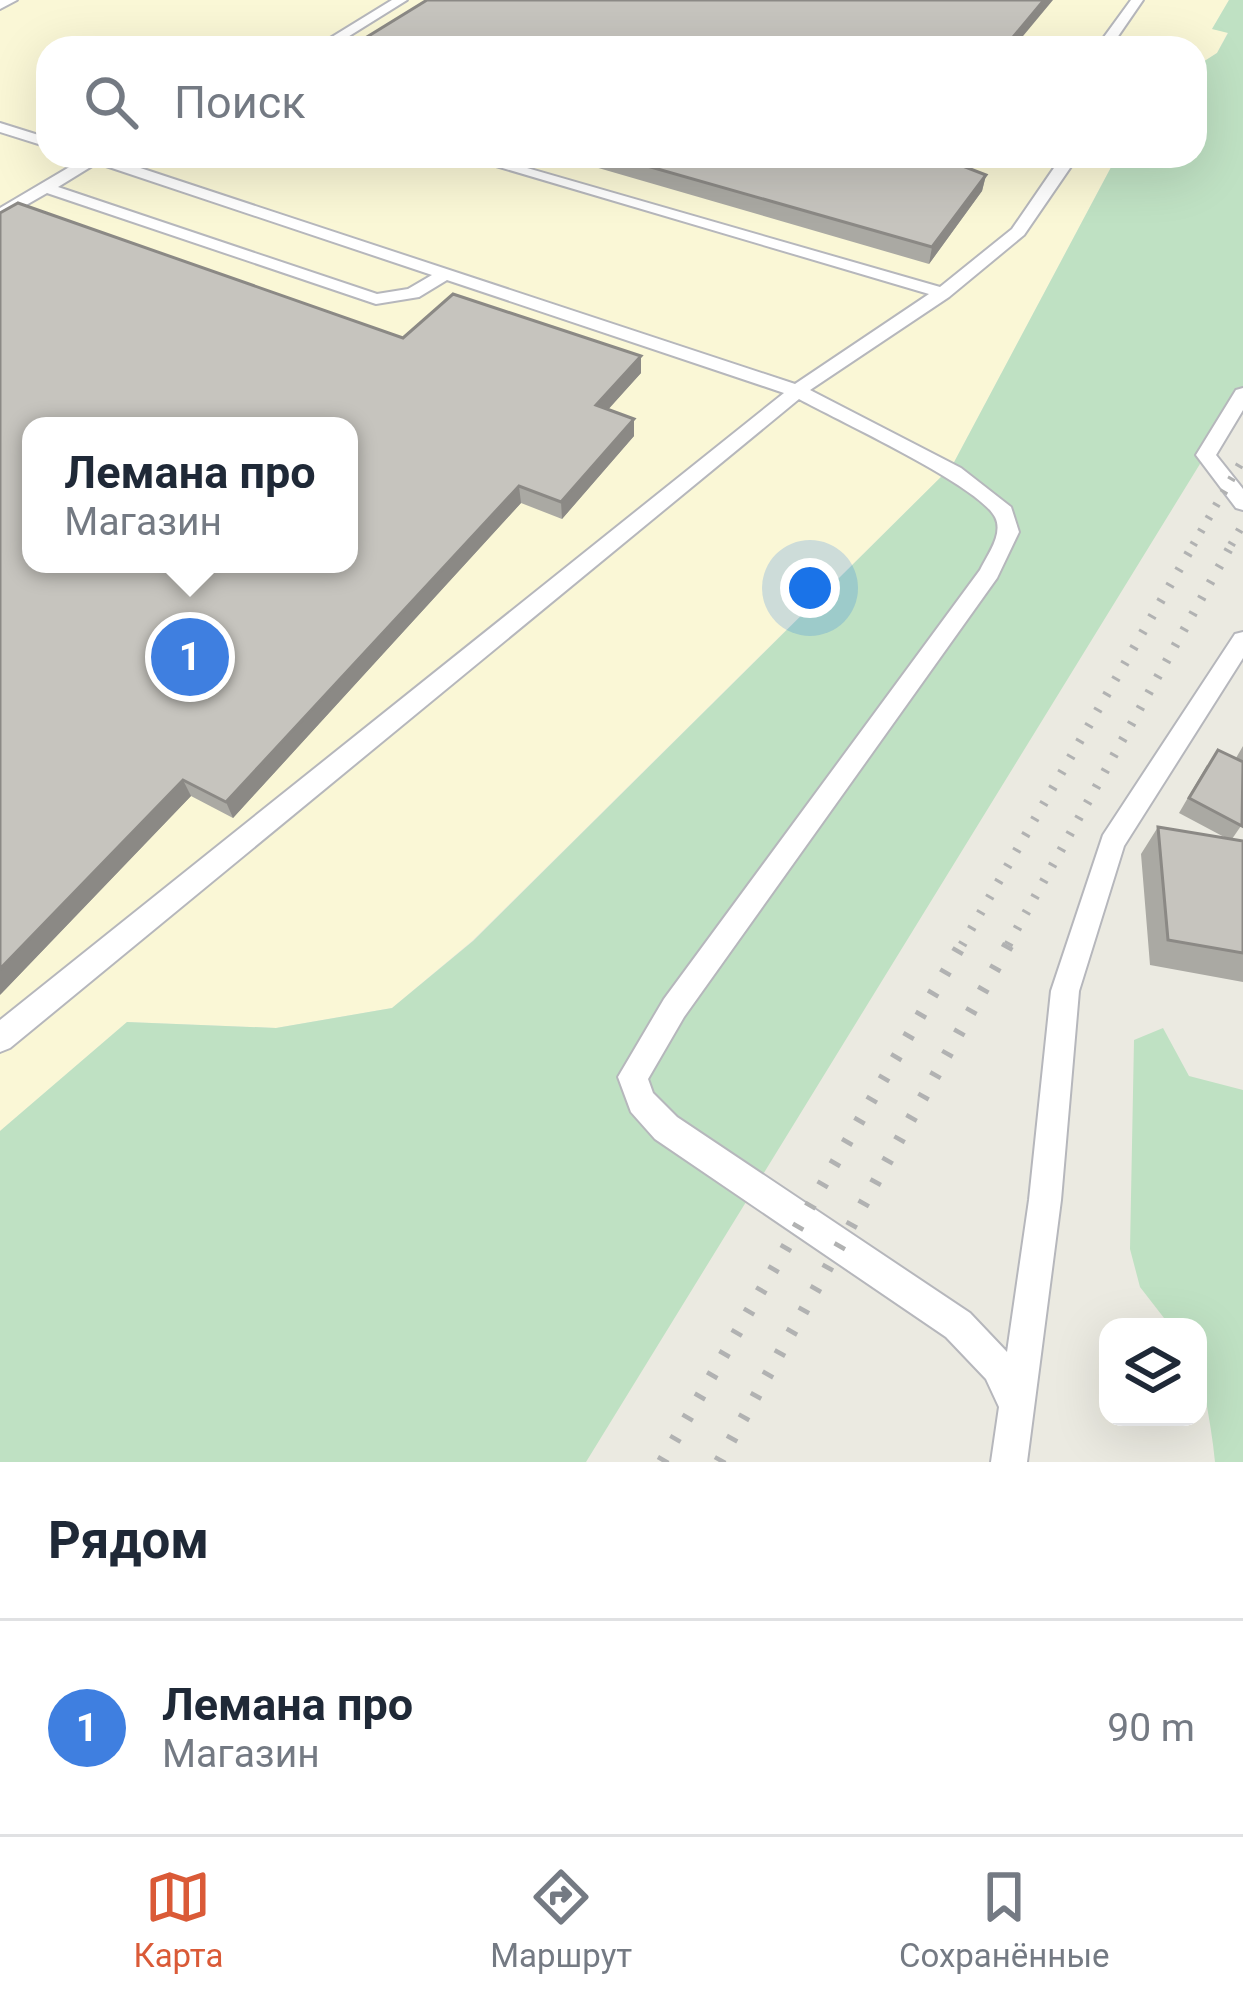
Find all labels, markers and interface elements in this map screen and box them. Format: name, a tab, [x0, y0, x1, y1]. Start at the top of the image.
search box	[36, 36, 1207, 168]
icon: search	[78, 69, 144, 135]
text: Поиск	[174, 76, 306, 129]
popup	[22, 417, 358, 573]
text: Лемана про	[64, 446, 316, 499]
text: Магазин	[64, 499, 222, 545]
your location	[780, 558, 840, 618]
pin: 1	[151, 612, 229, 702]
map controls	[1099, 1318, 1207, 1426]
button: layers	[1099, 1318, 1207, 1426]
text: Рядом	[48, 1511, 209, 1570]
text: Лемана про	[162, 1678, 413, 1731]
text: 1	[76, 1705, 98, 1751]
text: 90 m	[1107, 1705, 1195, 1751]
text: Магазин	[162, 1731, 320, 1777]
tab: Карта	[133, 1864, 223, 1975]
tab: Маршрут	[490, 1864, 632, 1975]
tab: Сохранённые	[899, 1864, 1110, 1975]

